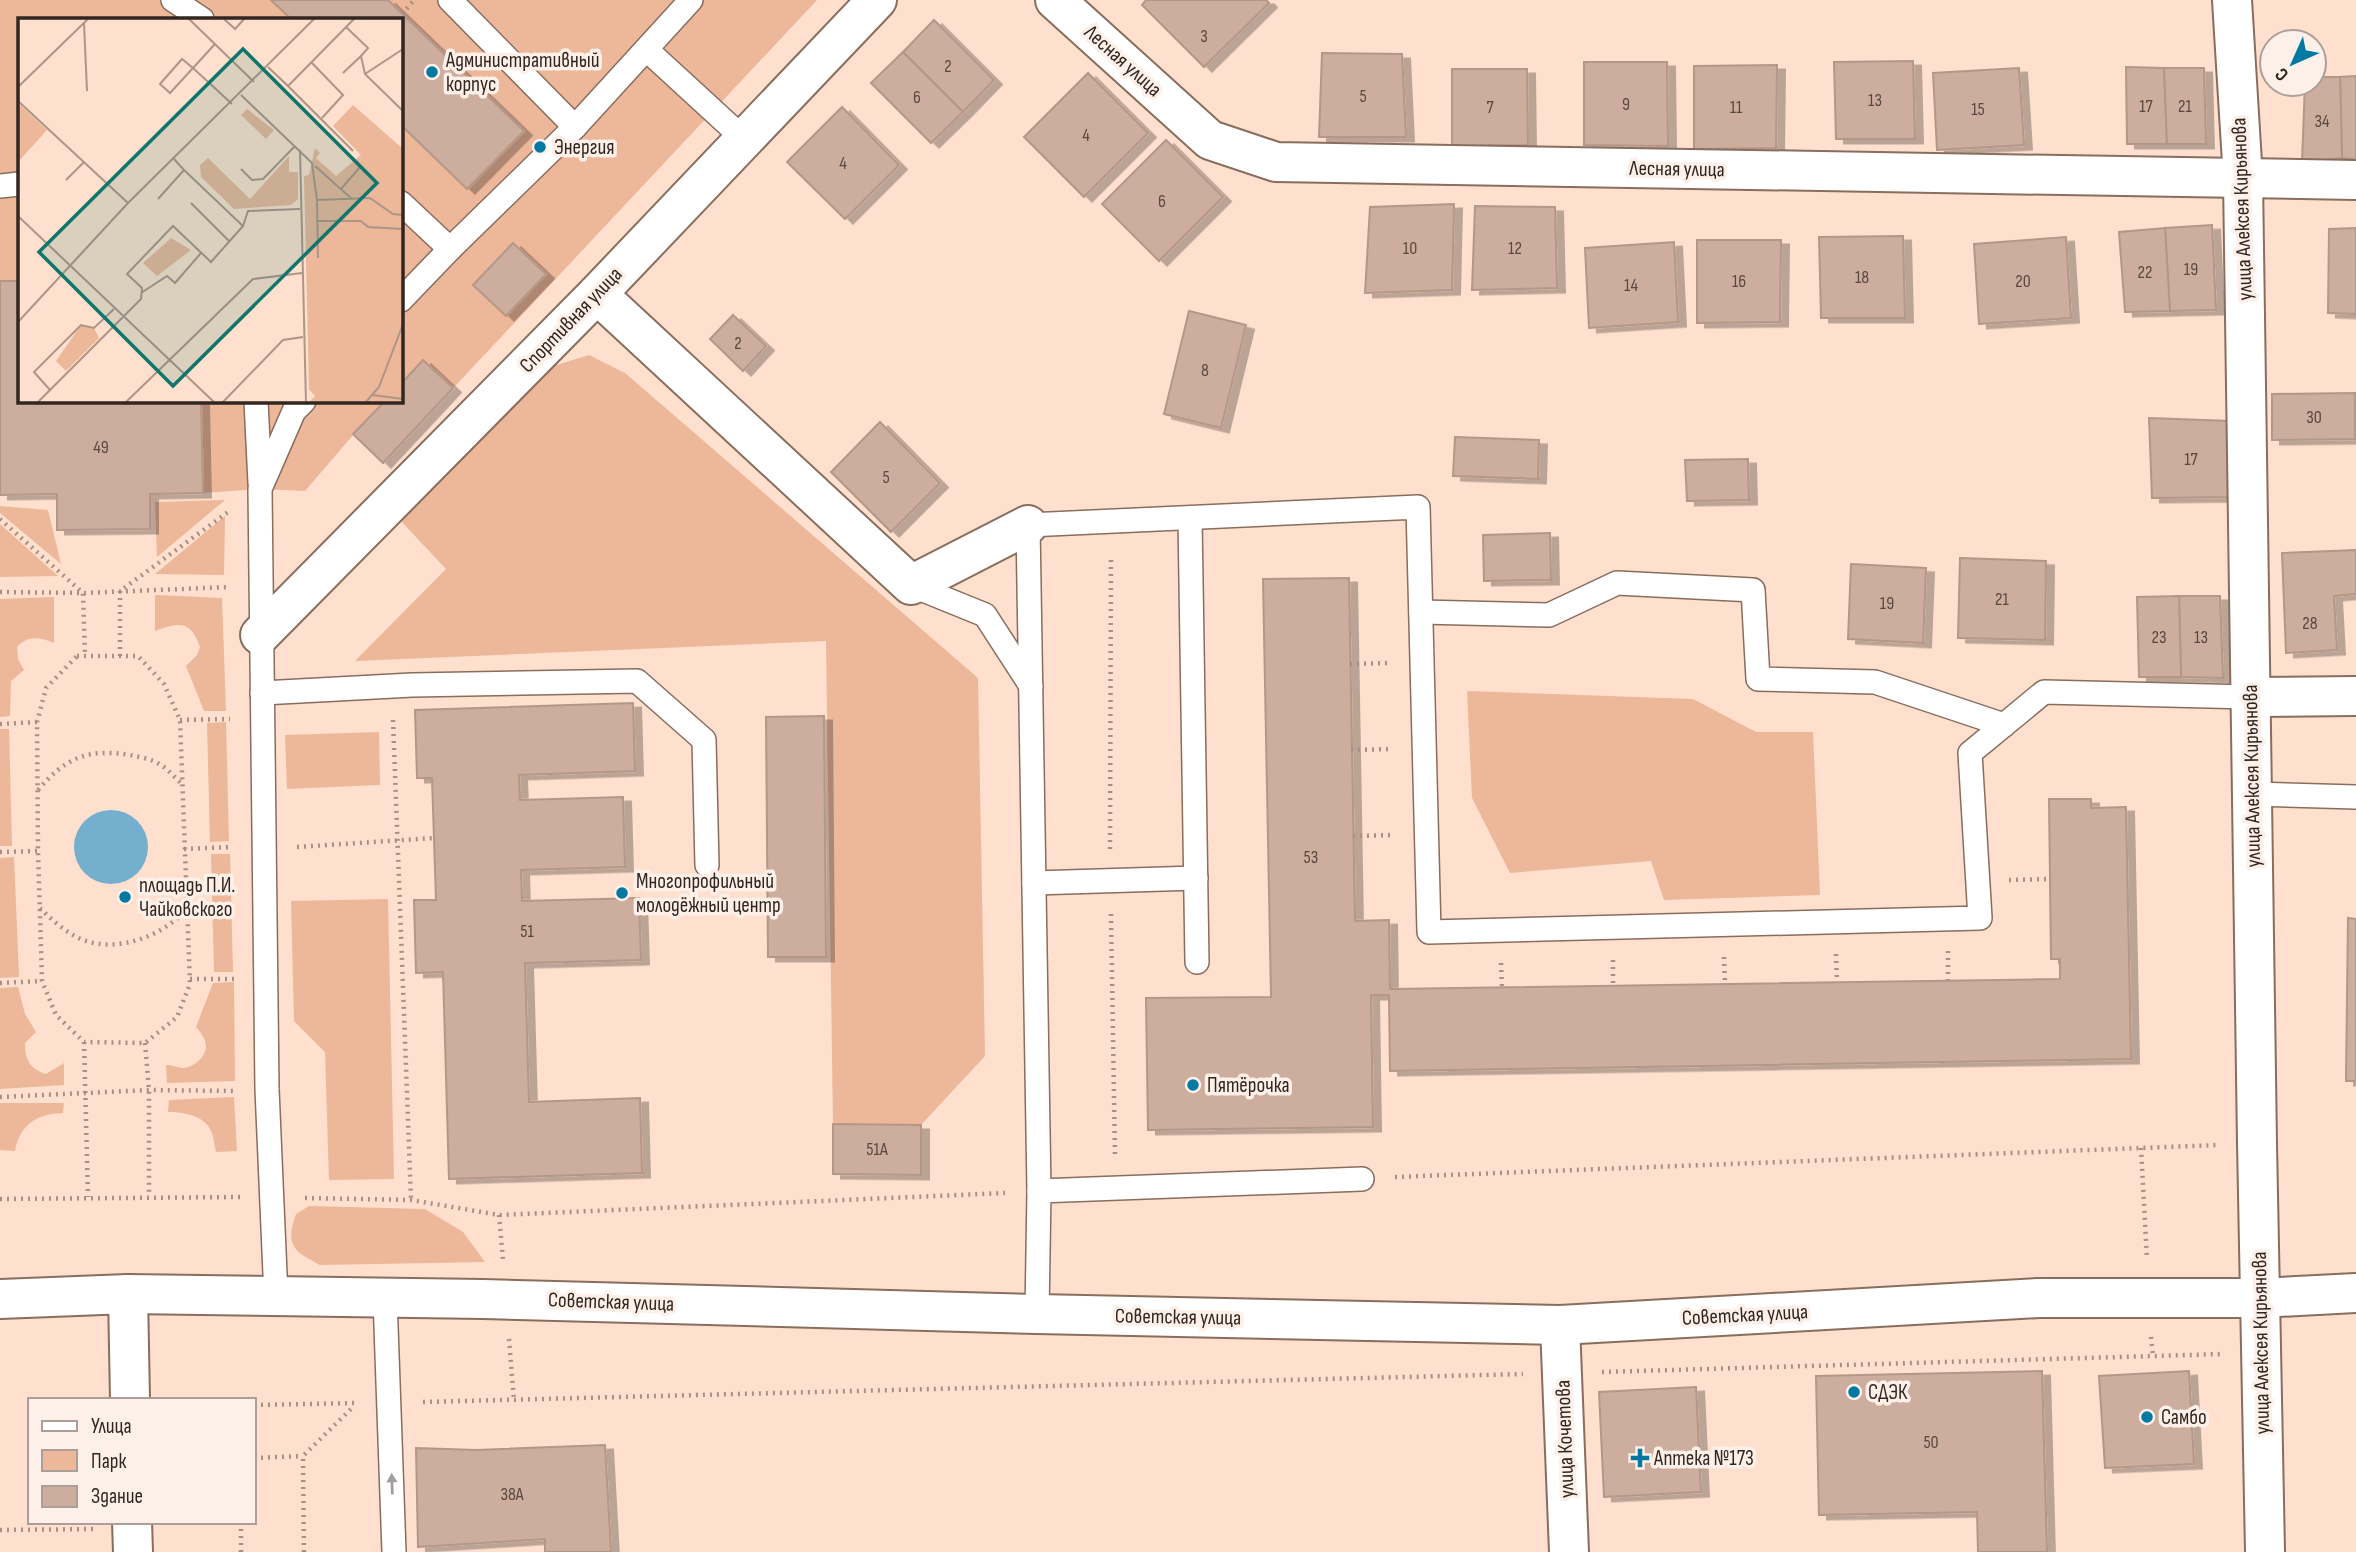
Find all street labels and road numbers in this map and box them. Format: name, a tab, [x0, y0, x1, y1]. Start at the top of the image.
street label: Лесная улица	[1078, 19, 1167, 102]
street label: улица Алексея Кирьянова	[2226, 117, 2258, 301]
street label: Лесная улица	[1628, 156, 1725, 182]
street label: Спортивная улица	[514, 262, 628, 378]
street label: улица Алексея Кирьянова	[2238, 684, 2266, 868]
street label: улица Алексея Кирьянова	[2247, 1251, 2275, 1435]
street label: Советская улица	[547, 1287, 675, 1317]
street label: Советская улица	[1681, 1299, 1809, 1331]
street label: Советская улица	[1115, 1303, 1241, 1331]
street label: улица Кочетова	[1550, 1379, 1580, 1499]

